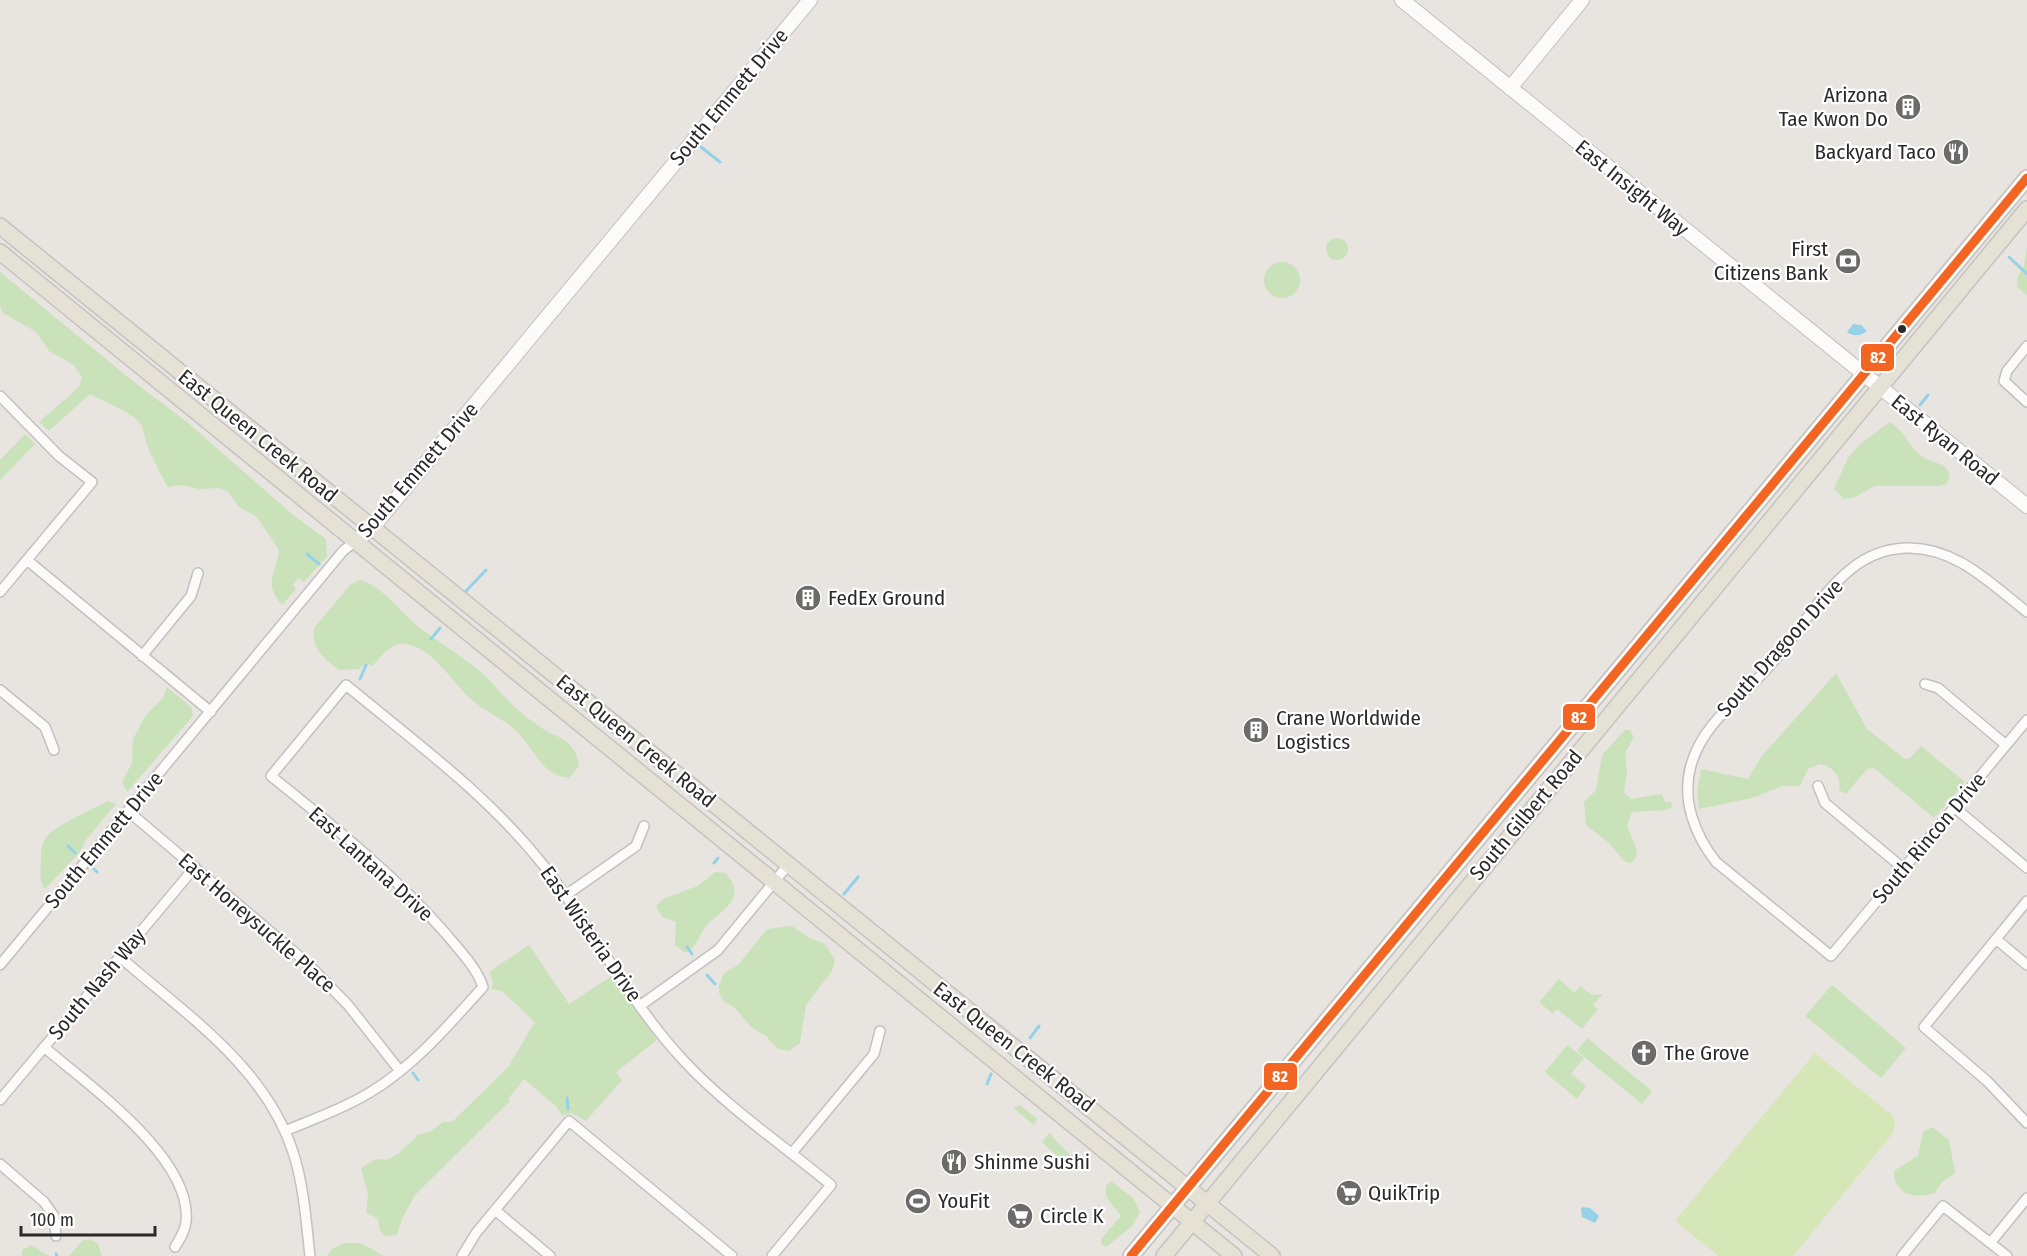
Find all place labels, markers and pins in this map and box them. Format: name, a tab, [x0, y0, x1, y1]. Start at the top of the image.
place label: Arizona Tae Kwon Do	[1779, 82, 1888, 132]
building icon: Arizona Tae Kwon Do	[1893, 92, 1923, 122]
restaurant icon: Backyard Taco	[1941, 137, 1971, 167]
place label: Backyard Taco	[1815, 139, 1936, 165]
place label: First Citizens Bank	[1714, 236, 1828, 286]
bank icon: First Citizens Bank	[1833, 246, 1863, 276]
unlabelled marker	[1896, 323, 1908, 335]
building icon: FedEx Ground	[793, 583, 823, 613]
place label: FedEx Ground	[828, 585, 945, 611]
place label: Crane Worldwide Logistics	[1276, 705, 1421, 755]
building icon: Crane Worldwide Logistics	[1241, 715, 1271, 745]
church icon: The Grove	[1629, 1038, 1659, 1068]
place label: The Grove	[1664, 1040, 1749, 1066]
restaurant icon: Shinme Sushi	[939, 1147, 969, 1177]
place label: Shinme Sushi	[974, 1149, 1090, 1175]
supermarket icon: QuikTrip	[1334, 1178, 1364, 1208]
place label: QuikTrip	[1368, 1180, 1440, 1206]
sports icon: YouFit	[903, 1186, 933, 1216]
place label: YouFit	[938, 1188, 990, 1214]
supermarket icon: Circle K	[1005, 1201, 1035, 1231]
place label: Circle K	[1040, 1203, 1104, 1229]

